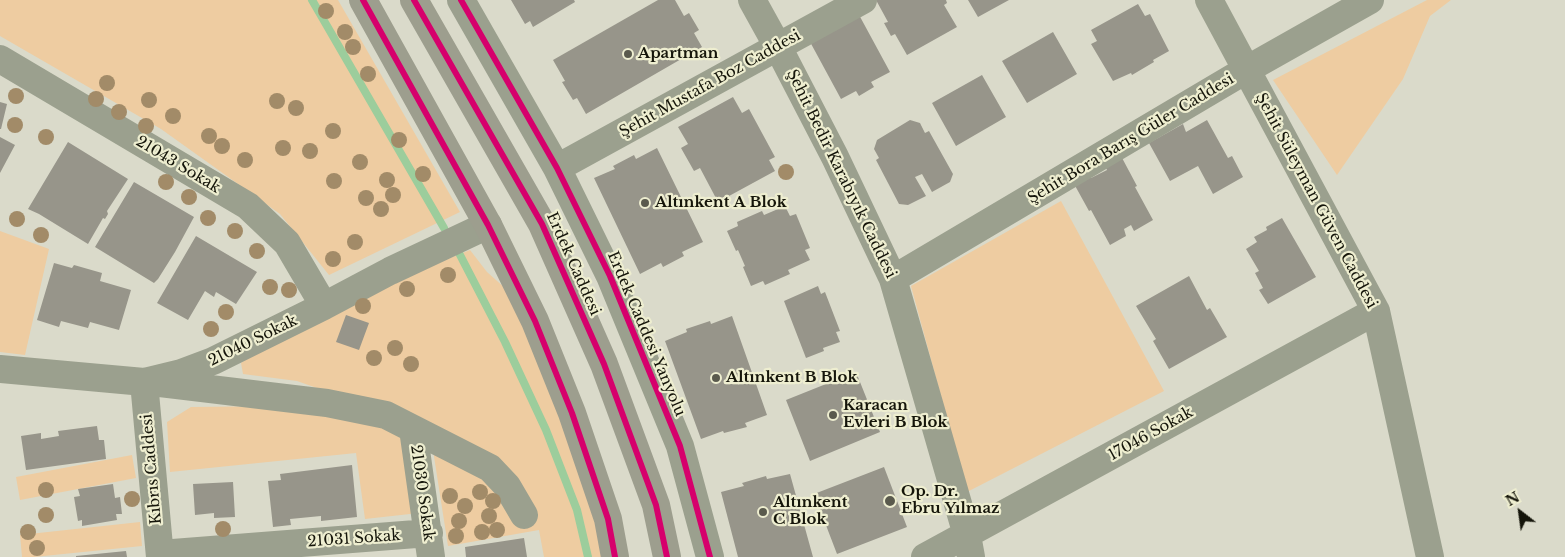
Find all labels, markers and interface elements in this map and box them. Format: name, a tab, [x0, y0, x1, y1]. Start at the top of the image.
street label: Şehit Mustafa Boz Caddesi	[616, 27, 804, 141]
place label: Apartman	[638, 45, 719, 63]
marker: Apartman	[622, 48, 634, 60]
street label: Şehit Bedir Karabıyık Caddesi	[782, 67, 900, 281]
street label: Şehit Bora Barış Güler Caddesi	[1025, 70, 1237, 208]
street label: Şehit Süleyman Güven Caddesi	[1251, 90, 1381, 312]
street label: 21043 Sokak	[133, 133, 223, 197]
place label: Altınkent A Blok	[655, 194, 787, 212]
marker: Altınkent A Blok	[639, 197, 651, 209]
street label: Erdek Caddesi	[542, 210, 604, 318]
street label: Erdek Caddesi Yanyolu	[603, 249, 689, 419]
street label: 21040 Sokak	[206, 312, 300, 370]
place label: Altınkent B Blok	[726, 369, 857, 387]
marker: Altınkent B Blok	[710, 372, 722, 384]
place label: Karacan Evleri B Blok	[843, 397, 947, 432]
street label: 17046 Sokak	[1106, 403, 1196, 465]
marker: Karacan Evleri B Blok	[827, 409, 839, 421]
street label: Kıbrıs Caddesi	[138, 413, 166, 525]
street label: 21030 Sokak	[406, 444, 438, 542]
place label: Op. Dr. Ebru Yılmaz	[901, 483, 1000, 518]
north arrow	[1495, 487, 1545, 537]
text: N	[1502, 488, 1523, 510]
place label: Altınkent C Blok	[773, 494, 847, 529]
marker: Op. Dr. Ebru Yılmaz	[883, 494, 897, 508]
marker: Altınkent C Blok	[757, 506, 769, 518]
street label: 21031 Sokak	[307, 527, 401, 551]

